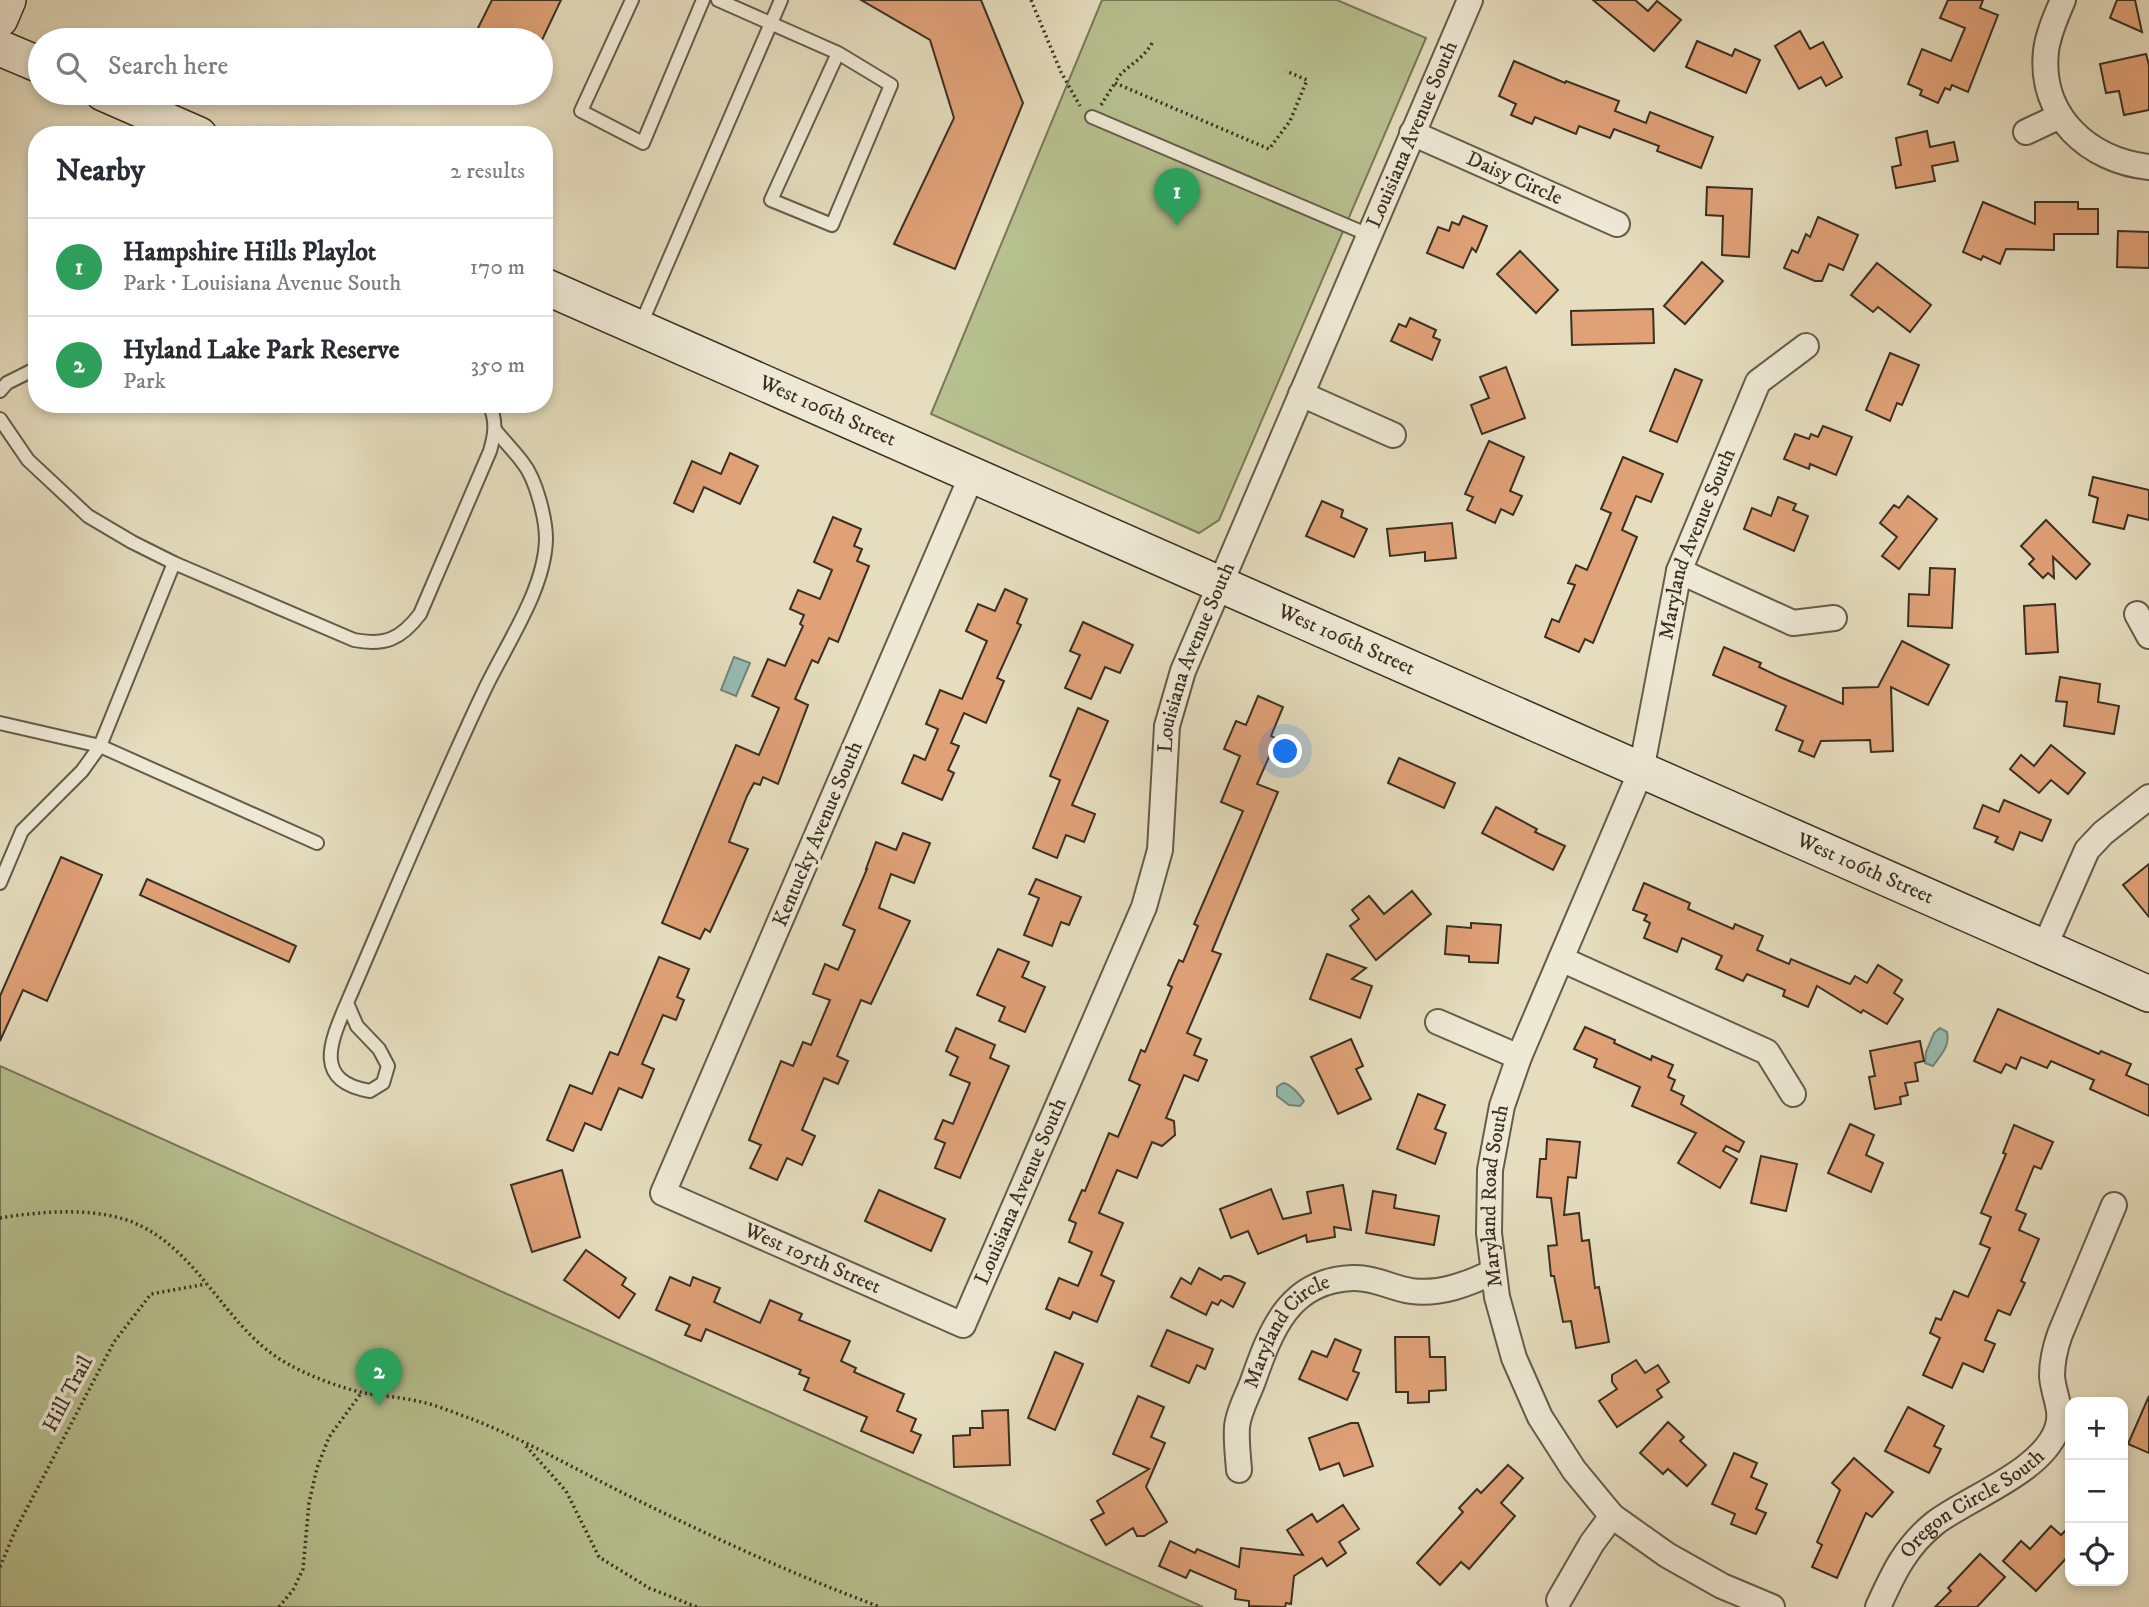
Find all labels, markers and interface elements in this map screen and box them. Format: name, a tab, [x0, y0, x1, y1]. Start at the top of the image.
search box	[28, 28, 553, 105]
street label: Louisiana Avenue South	[1361, 37, 1464, 232]
icon: search	[52, 48, 90, 86]
text: Search here	[108, 50, 228, 83]
street label: Daisy Circle	[1462, 146, 1567, 211]
text: Nearby	[56, 153, 145, 190]
text: 2 results	[450, 157, 525, 186]
pin: 1	[1154, 168, 1200, 226]
text: Hampshire Hills Playlot	[123, 236, 376, 269]
text: 1	[75, 253, 83, 282]
text: 170 m	[470, 253, 525, 282]
text: Park · Louisiana Avenue South	[123, 269, 401, 298]
text: Hyland Lake Park Reserve	[123, 334, 400, 367]
text: 2	[73, 351, 85, 380]
text: 350 m	[470, 351, 525, 380]
text: Park	[123, 367, 166, 396]
street label: West 106th Street	[754, 369, 900, 453]
street label: Maryland Avenue South	[1653, 445, 1742, 642]
street label: Louisiana Avenue South	[1153, 558, 1241, 753]
street label: West 106th Street	[1273, 598, 1419, 682]
your location	[1268, 734, 1302, 768]
street label: Kentucky Avenue South	[767, 737, 869, 931]
street label: West 106th Street	[1792, 827, 1938, 910]
street label: Louisiana Avenue South	[969, 1094, 1073, 1289]
street label: Maryland Road South	[1476, 1103, 1515, 1289]
street label: West 105th Street	[739, 1217, 885, 1300]
street label: Maryland Circle	[1238, 1269, 1333, 1392]
pin: 2	[356, 1348, 402, 1406]
street label: Hill Trail	[37, 1351, 99, 1436]
map controls	[2065, 1397, 2128, 1586]
button: +	[2065, 1397, 2128, 1460]
street label: Oregon Circle South	[1894, 1444, 2050, 1563]
button: −	[2065, 1460, 2128, 1523]
button: locate	[2065, 1523, 2128, 1586]

